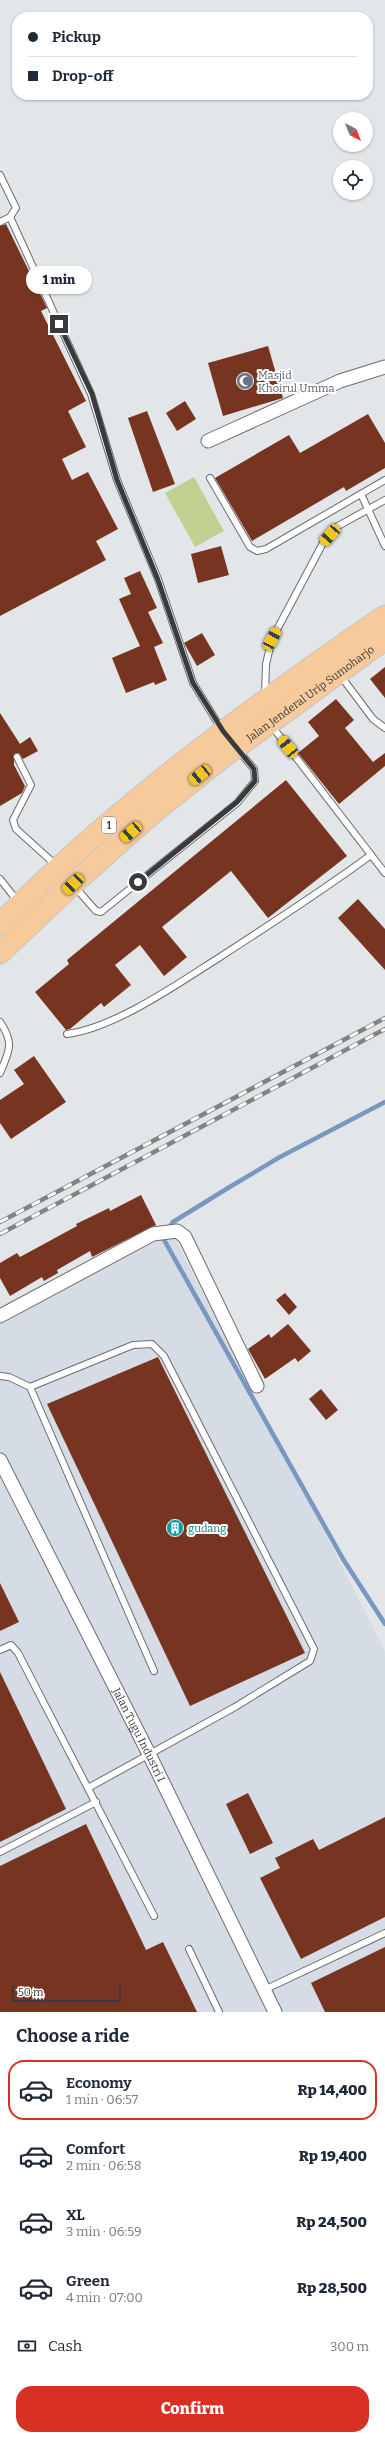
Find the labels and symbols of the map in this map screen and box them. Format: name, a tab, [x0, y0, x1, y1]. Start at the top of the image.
north arrow	[333, 112, 373, 152]
callout: 1 min	[26, 266, 92, 294]
route end	[50, 315, 68, 333]
place label: Masjid Khoirul Umma	[258, 369, 334, 395]
mosque icon: Masjid Khoirul Umma	[235, 371, 255, 391]
car	[318, 522, 342, 548]
car	[261, 626, 283, 652]
street label: Jalan Jenderal Urip Sumoharjo	[243, 643, 377, 745]
car	[276, 734, 300, 760]
car	[187, 763, 213, 787]
road number: 1	[102, 817, 116, 833]
car	[118, 820, 144, 844]
car	[60, 871, 86, 897]
route start	[129, 873, 147, 891]
building icon: gudang	[165, 1518, 185, 1538]
place label: gudang	[188, 1522, 226, 1535]
street label: Jalan Tugu Industri I	[109, 1685, 168, 1784]
scale bar	[12, 1984, 121, 2003]

